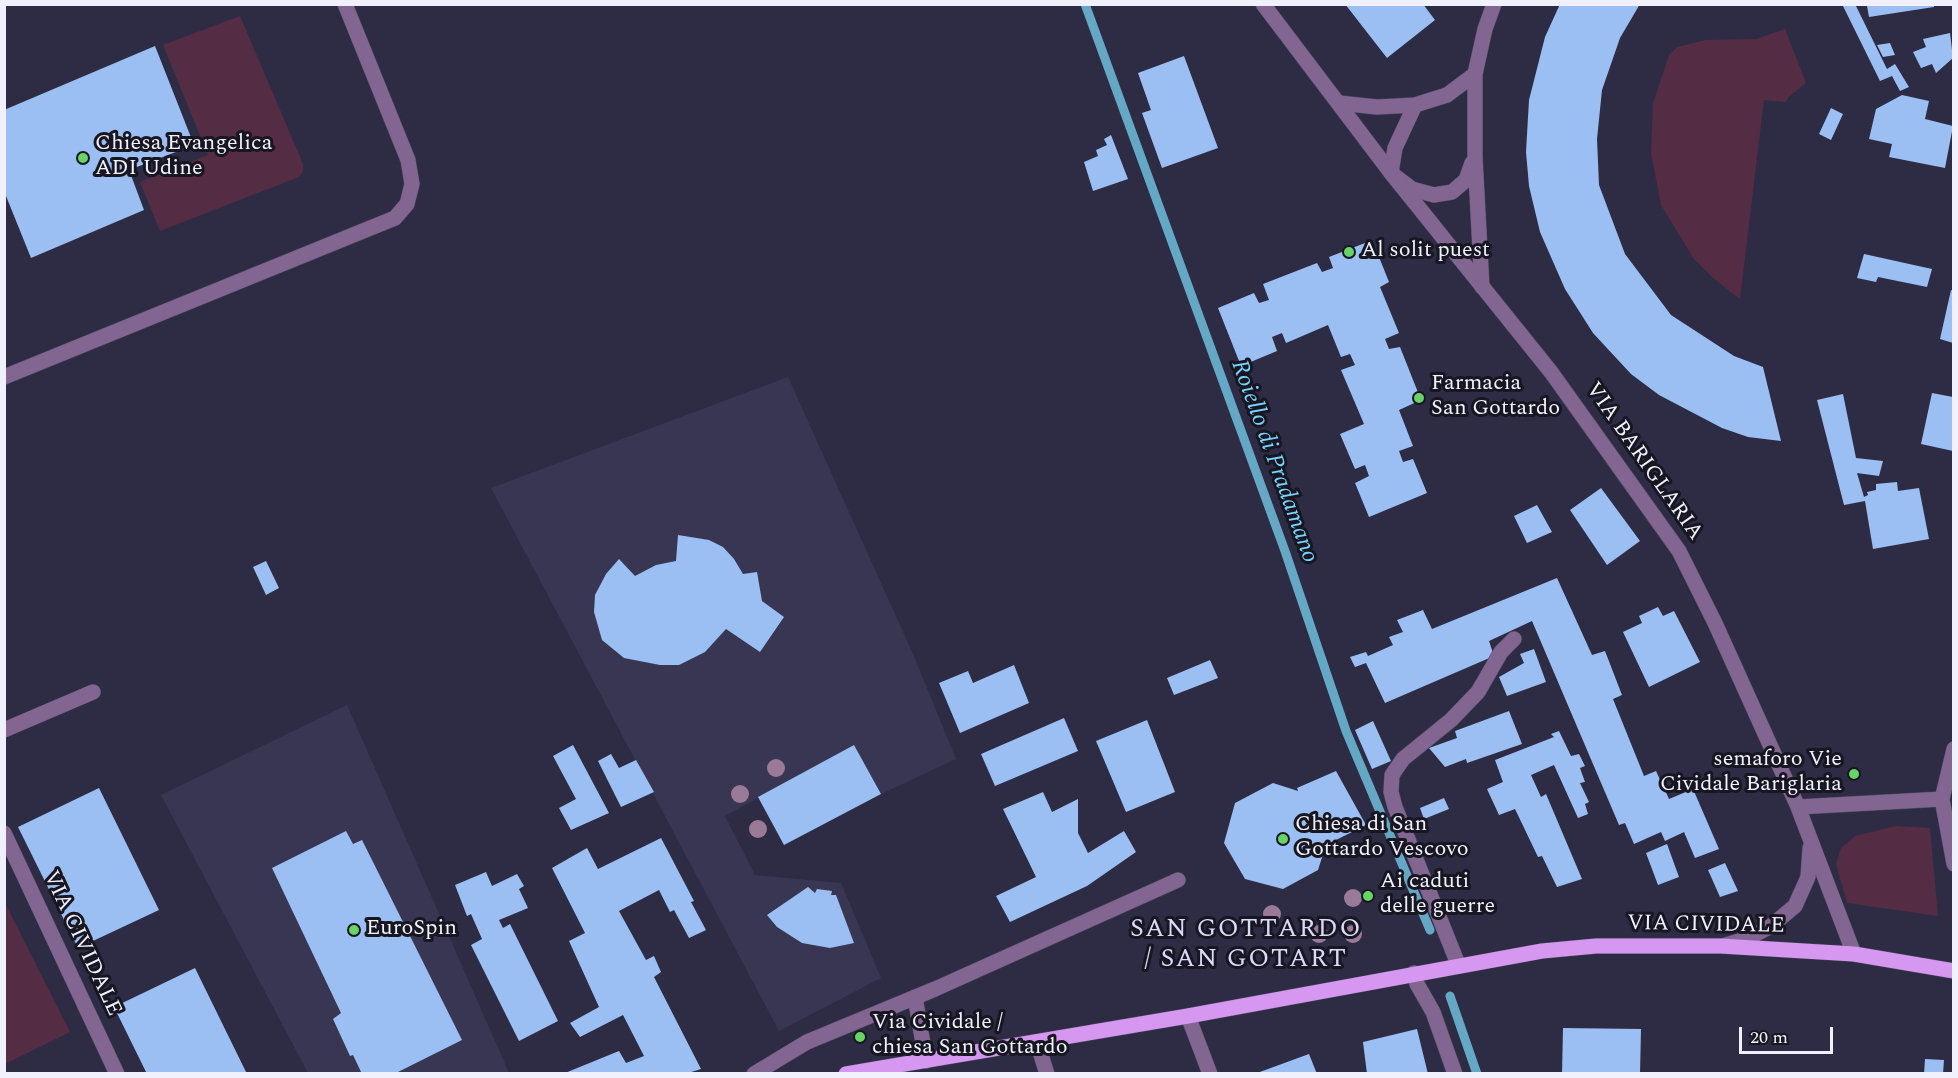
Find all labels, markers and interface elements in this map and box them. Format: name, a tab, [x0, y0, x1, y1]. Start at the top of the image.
place label: Chiesa Evangelica ADI Udine	[95, 132, 272, 184]
marker: Chiesa Evangelica ADI Udine	[76, 151, 90, 165]
place label: Al solit puest	[1361, 239, 1490, 265]
marker: Al solit puest	[1342, 245, 1356, 259]
water label: Roiello di Pradamano	[1223, 357, 1323, 567]
place label: Farmacia San Gottardo	[1431, 372, 1560, 424]
street label: VIA BARIGLARIA	[1579, 378, 1707, 546]
marker: Farmacia San Gottardo	[1412, 391, 1426, 405]
place label: semaforo Vie Cividale Bariglaria	[1660, 748, 1842, 800]
marker: semaforo Vie Cividale Bariglaria	[1847, 767, 1861, 781]
place label: Chiesa di San Gottardo Vescovo	[1295, 813, 1469, 864]
marker: Chiesa di San Gottardo Vescovo	[1276, 832, 1290, 846]
street label: VIA CIVIDALE	[36, 867, 126, 1021]
place label: Ai caduti delle guerre	[1380, 870, 1495, 921]
marker: Ai caduti delle guerre	[1361, 889, 1375, 903]
street label: VIA CIVIDALE	[1627, 911, 1785, 941]
district label: SAN GOTTARDO / SAN GOTART	[1130, 915, 1362, 976]
place label: EuroSpin	[366, 917, 457, 943]
marker: EuroSpin	[347, 923, 361, 937]
place label: Via Cividale / chiesa San Gottardo	[872, 1011, 1068, 1062]
scale bar	[1742, 1015, 1836, 1053]
text: 20 m	[1750, 1024, 1788, 1051]
marker: Via Cividale / chiesa San Gottardo	[853, 1030, 867, 1044]

